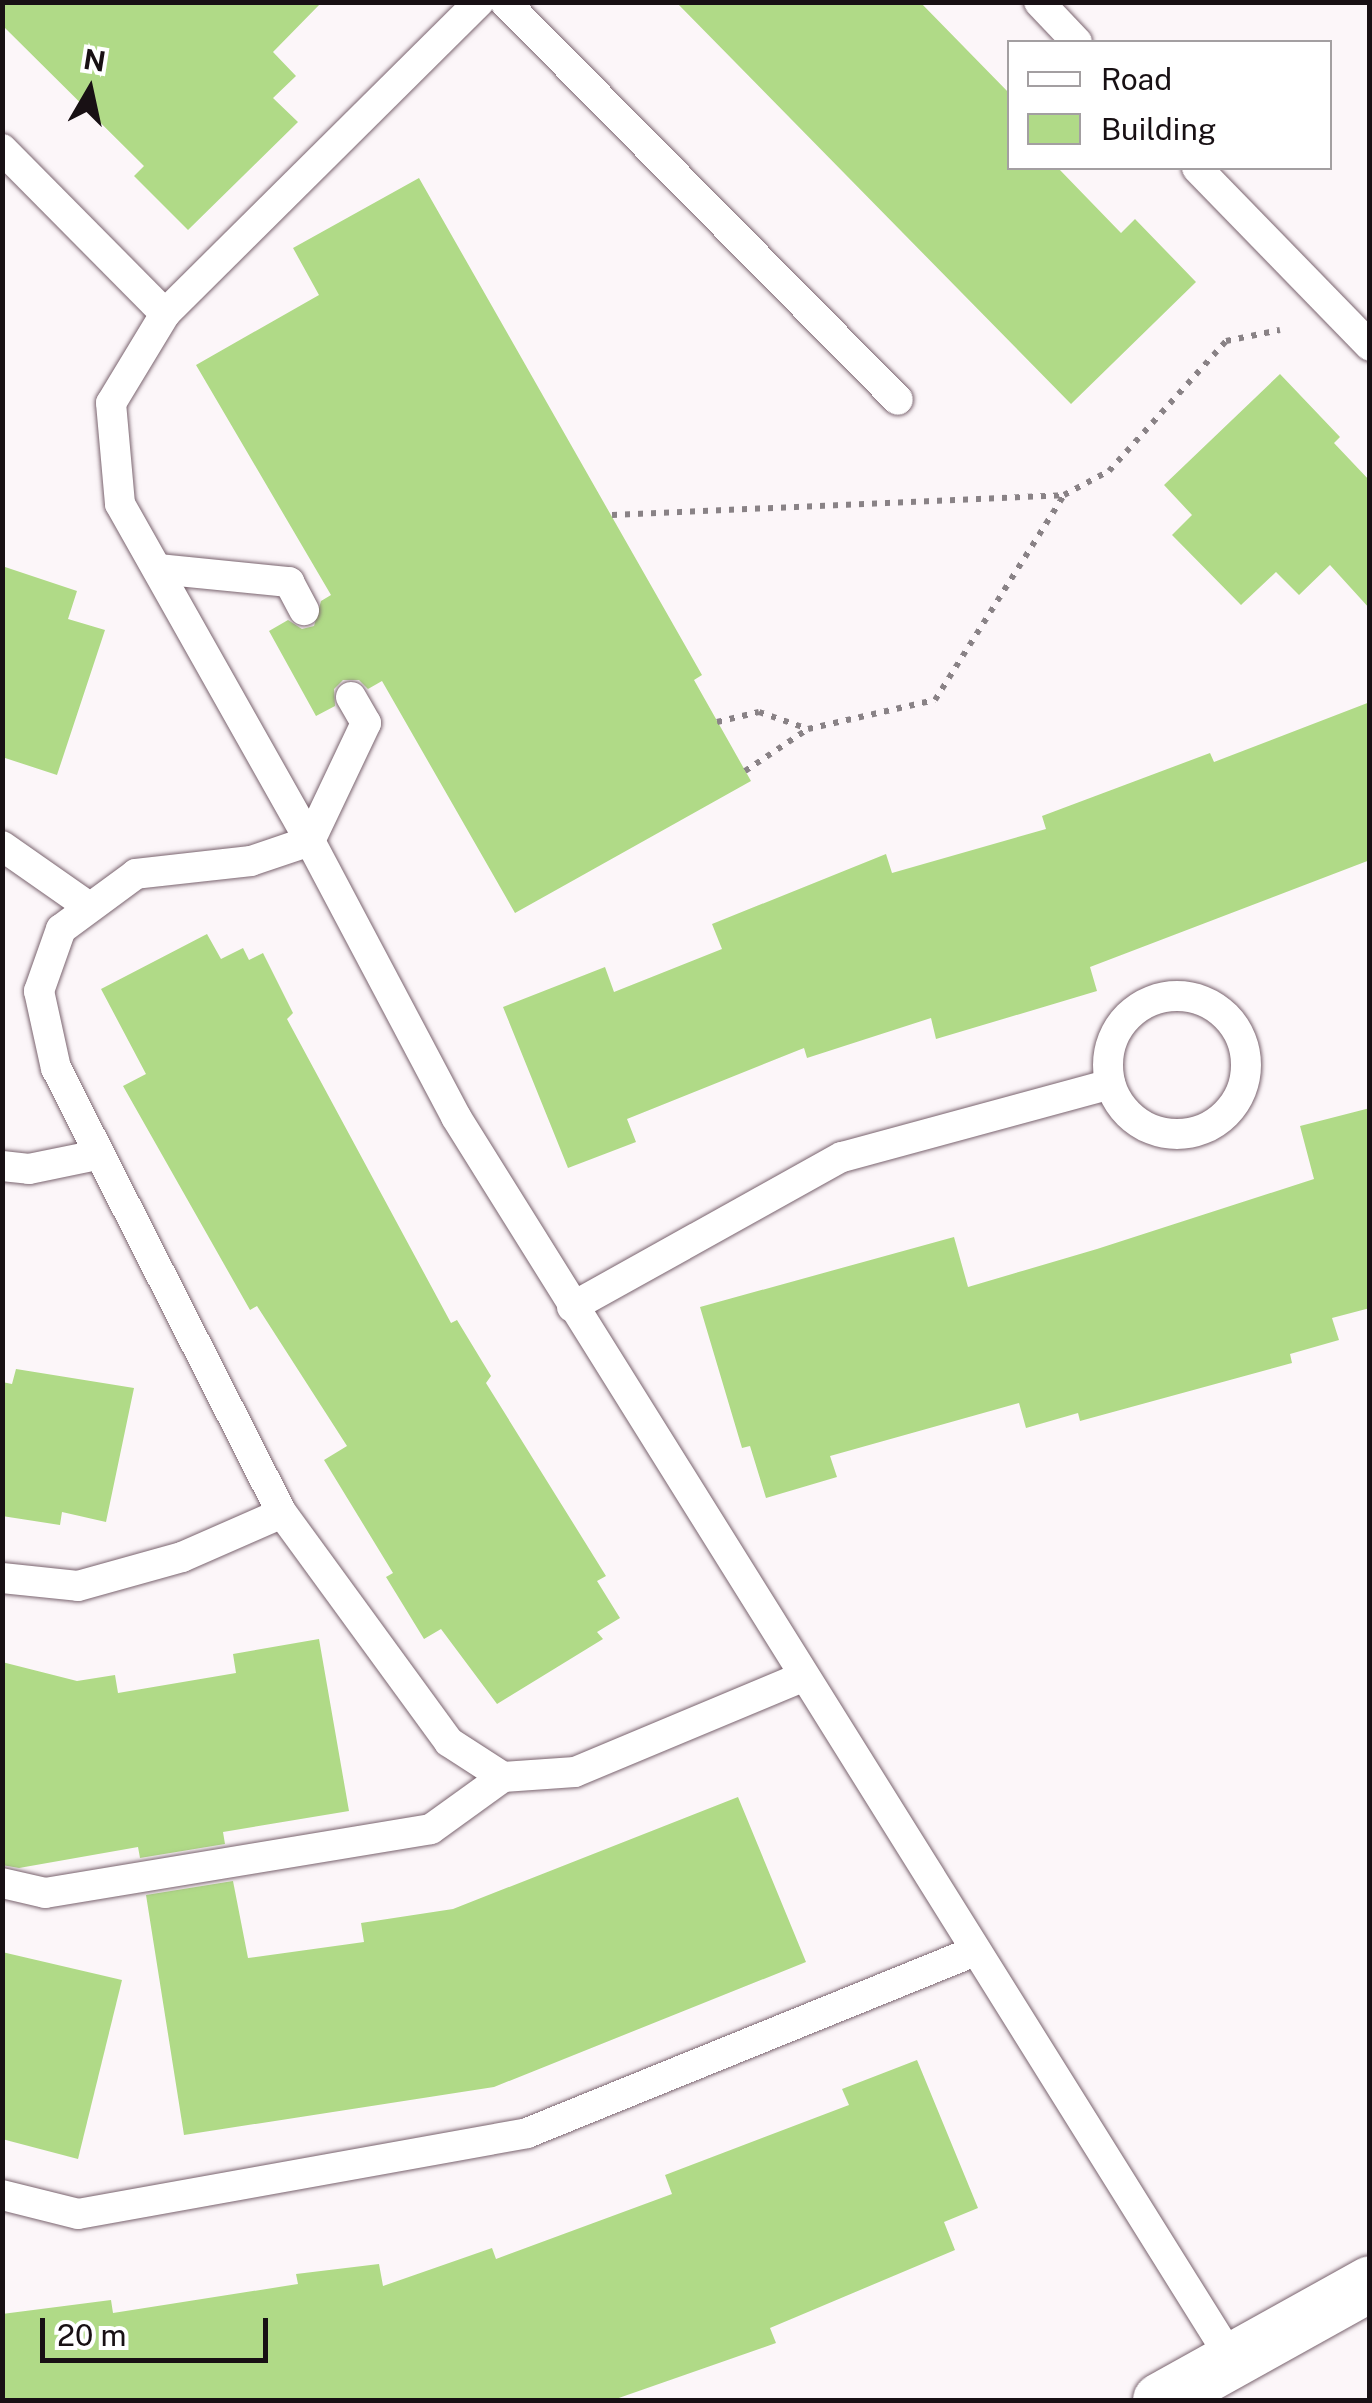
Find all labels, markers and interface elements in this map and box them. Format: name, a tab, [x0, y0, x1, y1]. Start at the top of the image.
north arrow	[40, 40, 140, 140]
legend	[1007, 40, 1332, 170]
text: N	[81, 42, 108, 78]
text: Road	[1101, 61, 1172, 97]
text: Building	[1101, 111, 1216, 147]
scale bar	[45, 2298, 272, 2360]
text: 20 m	[57, 2317, 126, 2353]

